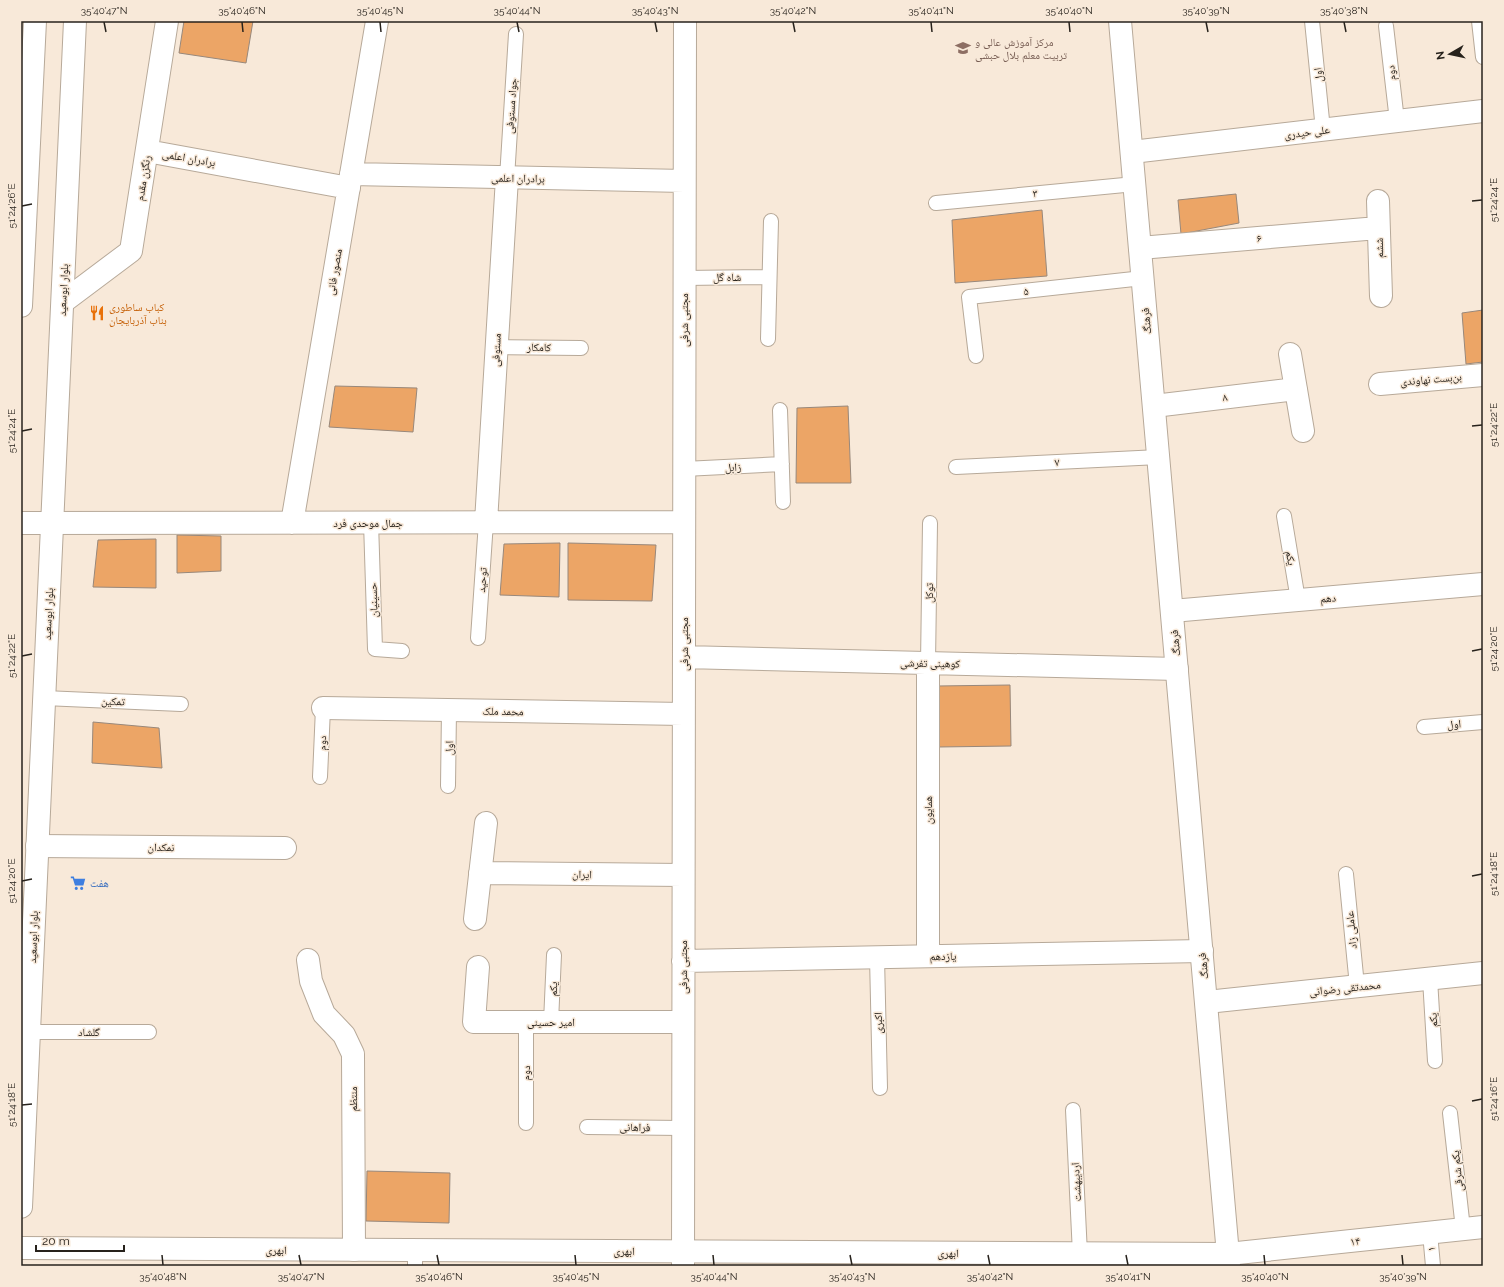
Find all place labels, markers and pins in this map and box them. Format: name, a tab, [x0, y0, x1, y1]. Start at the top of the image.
place label: مرکز آموزش عالی و تربیت معلم بلال حبشی	[975, 36, 1068, 63]
school or university icon: مرکز آموزش عالی و تربیت معلم بلال حبشی	[954, 39, 972, 57]
place label: کباب ساطوری بناب آذربایجان	[109, 301, 167, 327]
restaurant icon: کباب ساطوری بناب آذربایجان	[88, 304, 106, 322]
supermarket icon: هفت	[69, 874, 87, 892]
place label: هفت	[90, 877, 109, 890]

